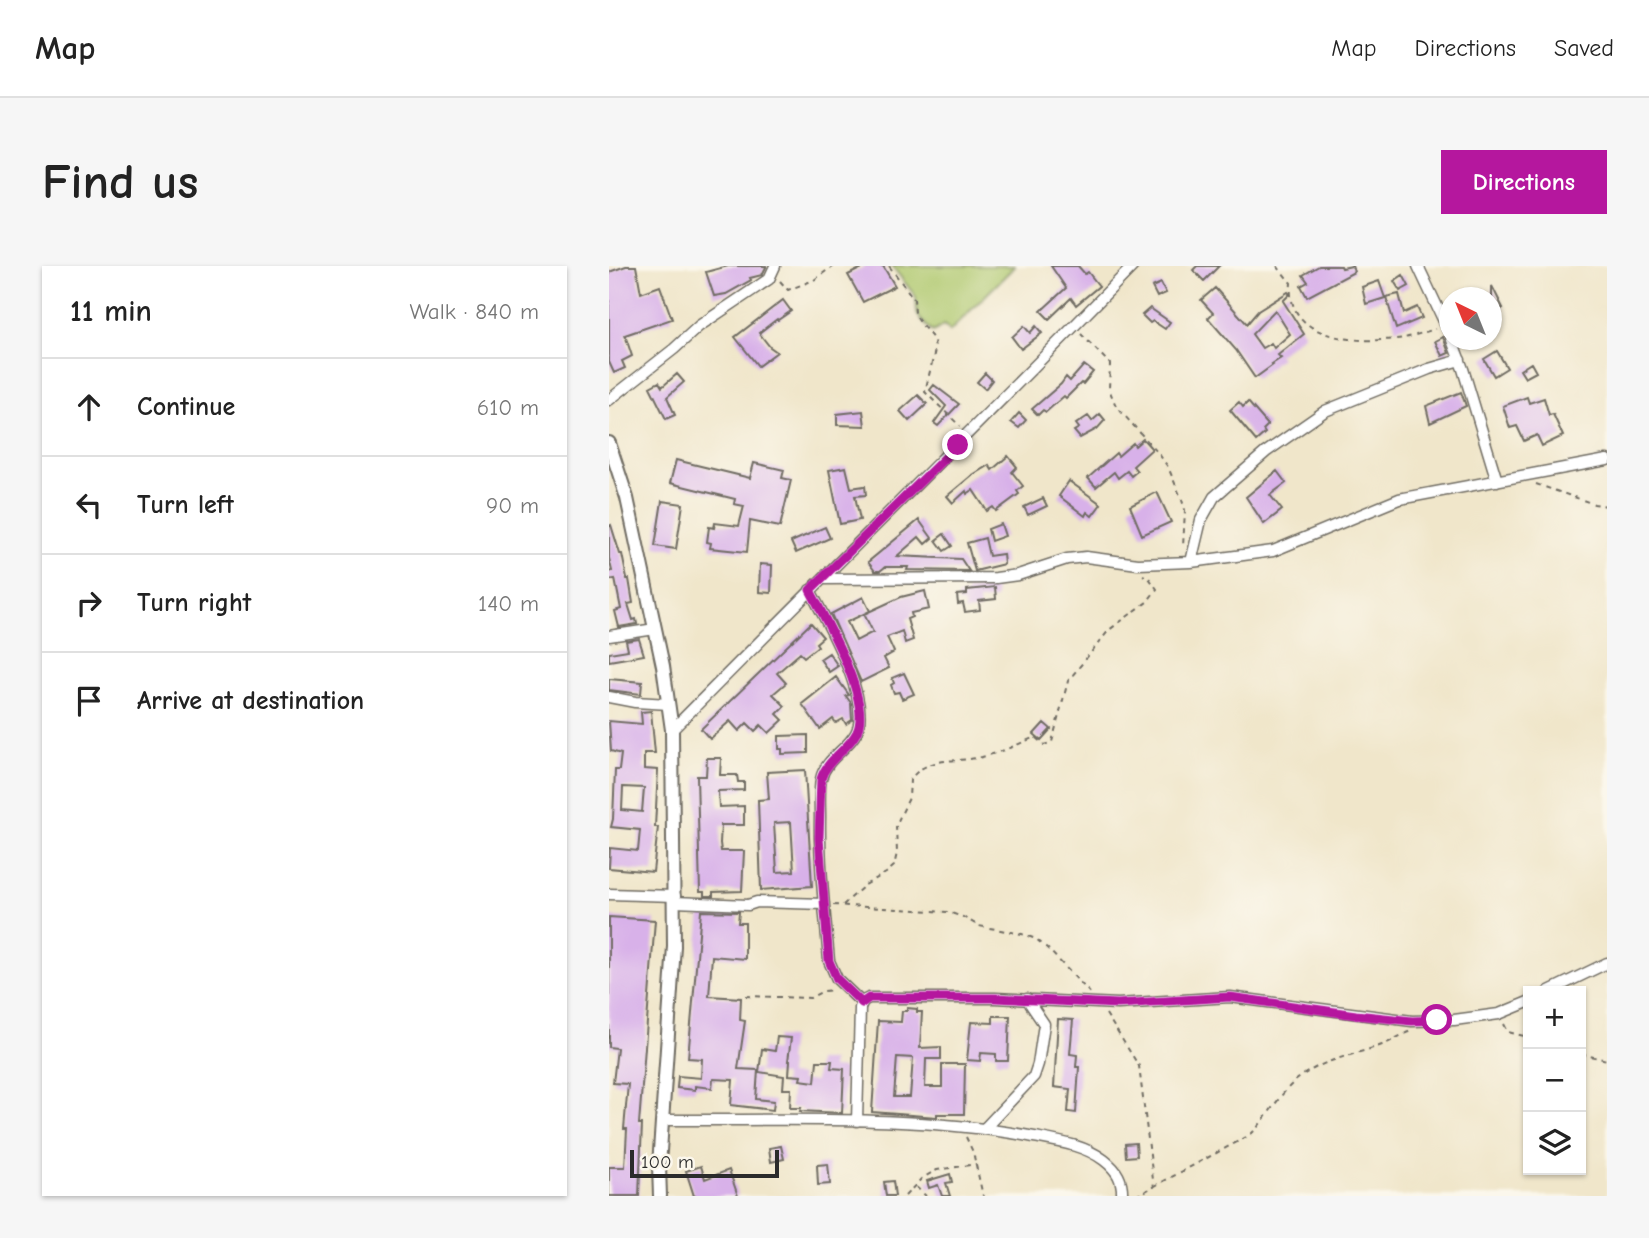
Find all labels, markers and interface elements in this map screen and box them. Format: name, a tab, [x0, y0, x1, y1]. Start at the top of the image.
text: Map	[35, 29, 96, 67]
text: Map	[1331, 34, 1377, 62]
text: Directions	[1415, 34, 1516, 62]
text: Saved	[1554, 34, 1614, 62]
button: Directions	[1441, 150, 1607, 214]
text: Find us	[42, 154, 198, 210]
north arrow	[1439, 287, 1502, 350]
text: 11 min	[70, 294, 152, 329]
text: Walk · 840 m	[409, 298, 539, 325]
icon: ahead	[70, 388, 108, 426]
text: Continue	[137, 392, 235, 422]
text: 610 m	[477, 394, 539, 421]
route end	[942, 429, 973, 460]
icon: left	[70, 486, 108, 524]
text: Turn left	[137, 490, 234, 520]
text: 90 m	[486, 492, 539, 519]
icon: right	[70, 584, 108, 622]
text: Turn right	[137, 588, 251, 618]
text: 140 m	[478, 590, 539, 617]
icon: arrive	[70, 682, 108, 720]
text: Arrive at destination	[137, 686, 364, 716]
map controls	[1523, 986, 1586, 1175]
button: +	[1523, 986, 1586, 1049]
route start	[1421, 1004, 1452, 1035]
button: −	[1523, 1049, 1586, 1112]
button: layers	[1523, 1112, 1586, 1175]
scale bar	[630, 1147, 779, 1179]
text: 100 m	[641, 1151, 694, 1173]

